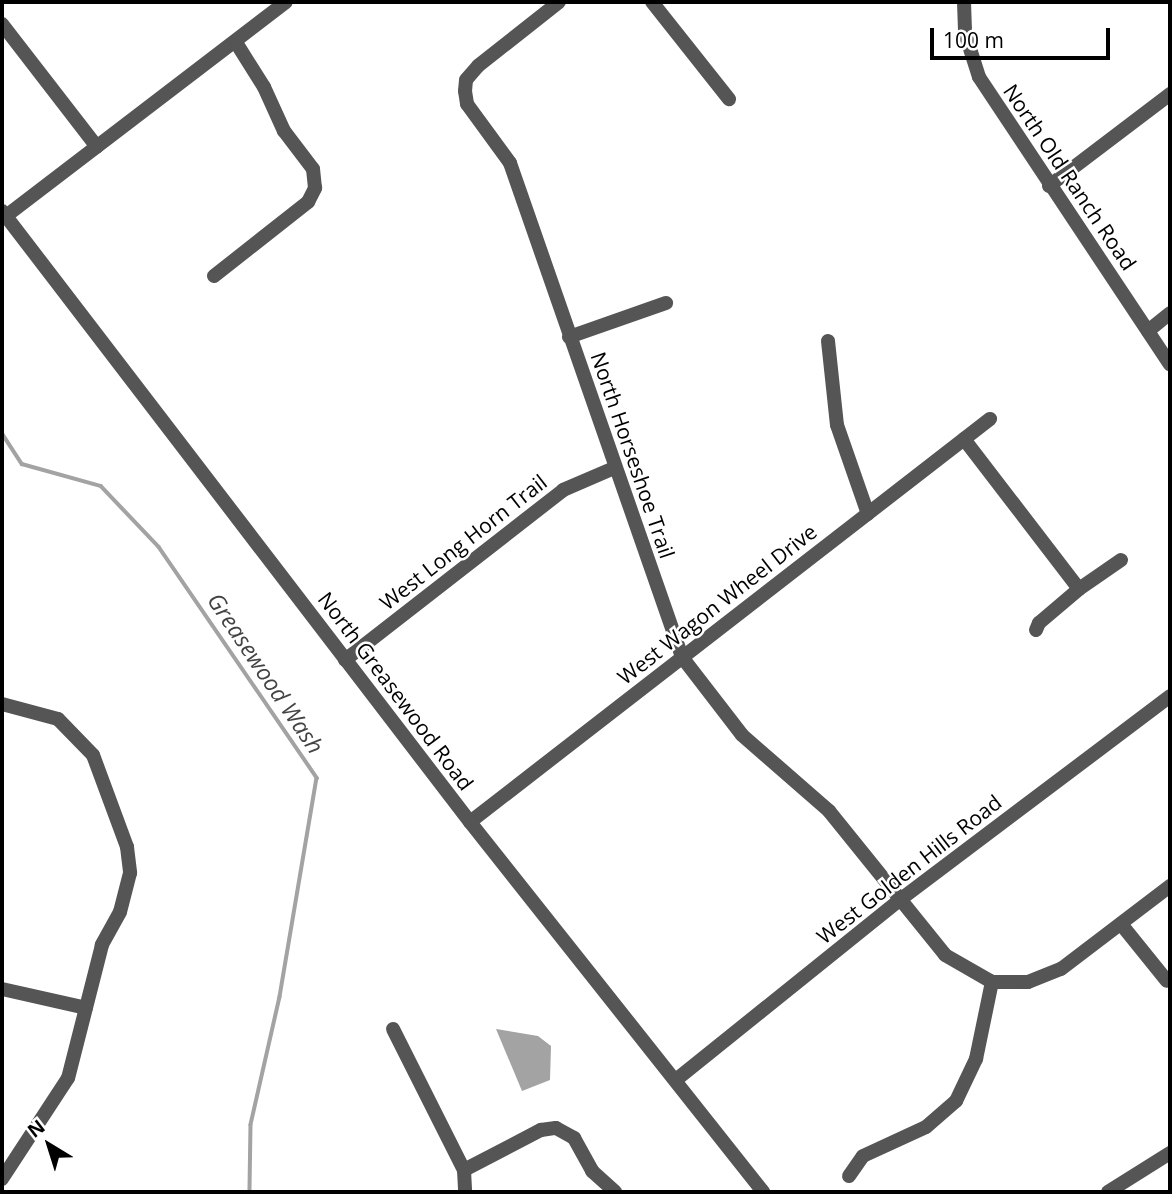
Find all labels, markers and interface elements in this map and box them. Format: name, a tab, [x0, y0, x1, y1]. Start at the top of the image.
scale bar	[934, 14, 1114, 58]
text: 100 m	[943, 26, 1004, 54]
street label: North Old Ranch Road	[998, 79, 1142, 275]
street label: North Horseshoe Trail	[586, 349, 680, 561]
street label: West Long Horn Trail	[375, 469, 551, 615]
street label: West Wagon Wheel Drive	[612, 518, 822, 690]
water label: Greasewood Wash	[202, 587, 330, 759]
street label: North Greasewood Road	[313, 587, 479, 795]
street label: West Golden Hills Road	[812, 789, 1006, 949]
north arrow	[14, 1110, 84, 1180]
text: N	[22, 1113, 50, 1143]

